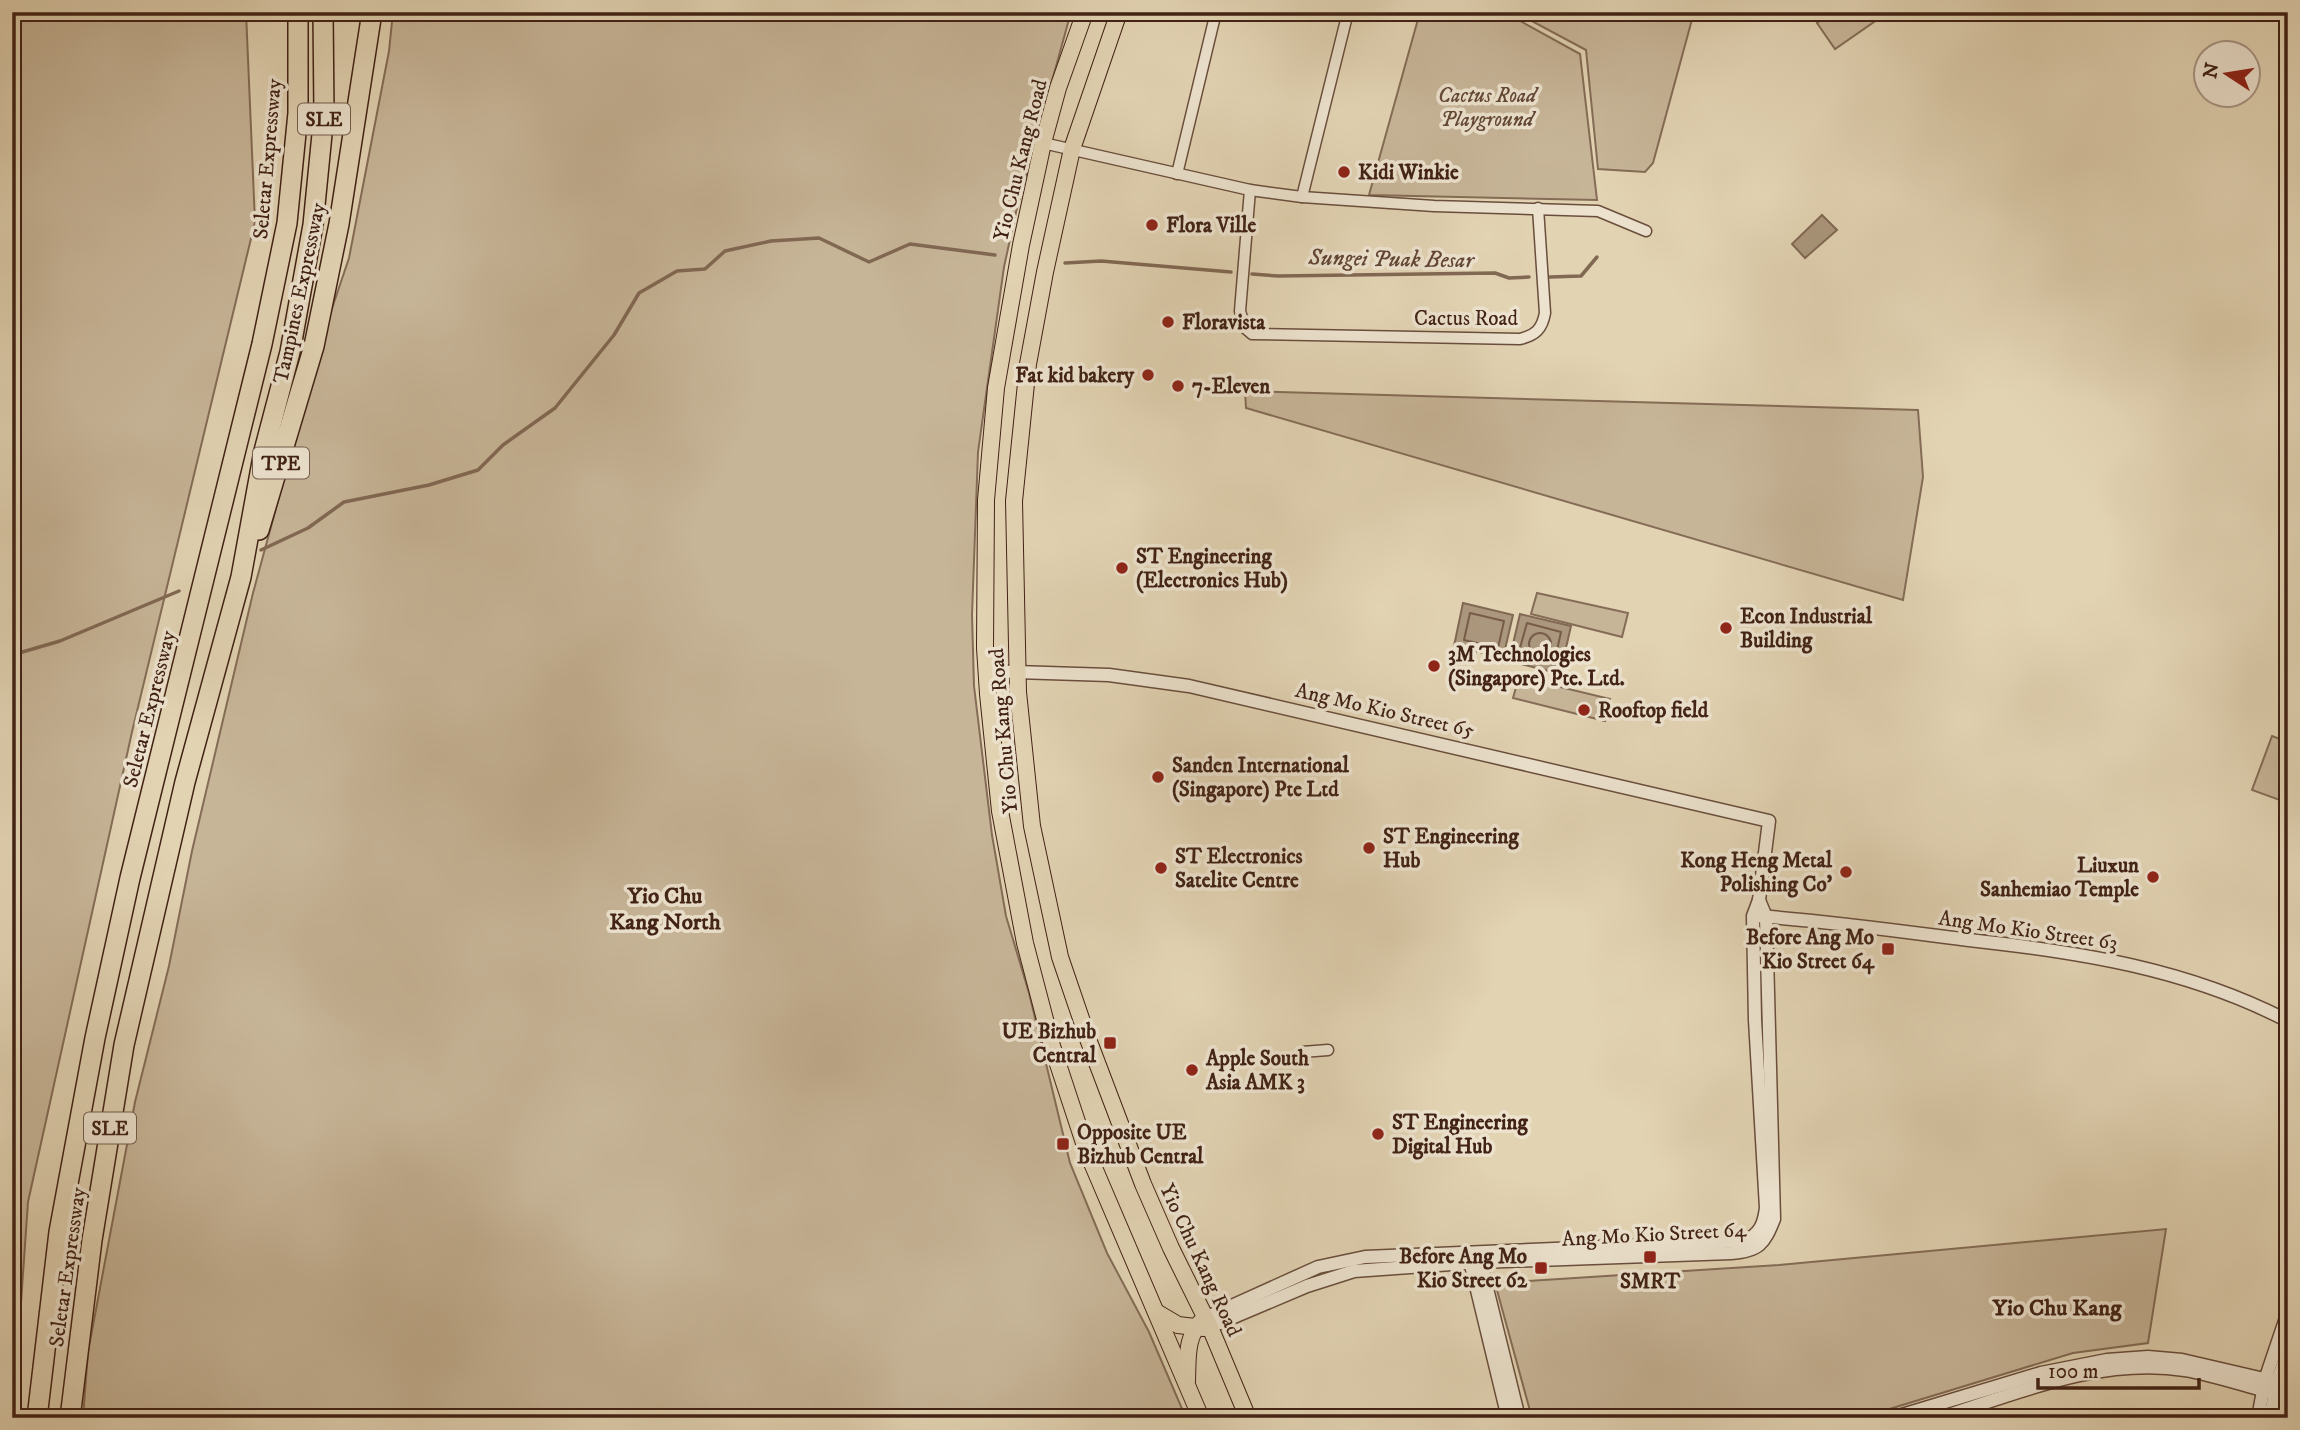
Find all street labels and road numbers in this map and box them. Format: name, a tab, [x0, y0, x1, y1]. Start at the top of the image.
street label: Yio Chu Kang Road	[988, 76, 1054, 244]
street label: Seletar Expressway	[248, 77, 288, 240]
road number: SLE	[298, 104, 350, 134]
street label: Tampines Expressway	[268, 199, 332, 386]
street label: Cactus Road	[1414, 306, 1518, 332]
road number: TPE	[253, 447, 309, 478]
street label: Seletar Expressway	[118, 627, 182, 790]
street label: Yio Chu Kang Road	[984, 647, 1024, 815]
street label: Ang Mo Kio Street 65	[1293, 678, 1477, 744]
street label: Ang Mo Kio Street 63	[1937, 906, 2119, 956]
road number: SLE	[84, 1112, 136, 1144]
street label: Yio Chu Kang Road	[1153, 1180, 1247, 1341]
street label: Seletar Expressway	[44, 1185, 92, 1349]
street label: Ang Mo Kio Street 64	[1561, 1217, 1748, 1253]

